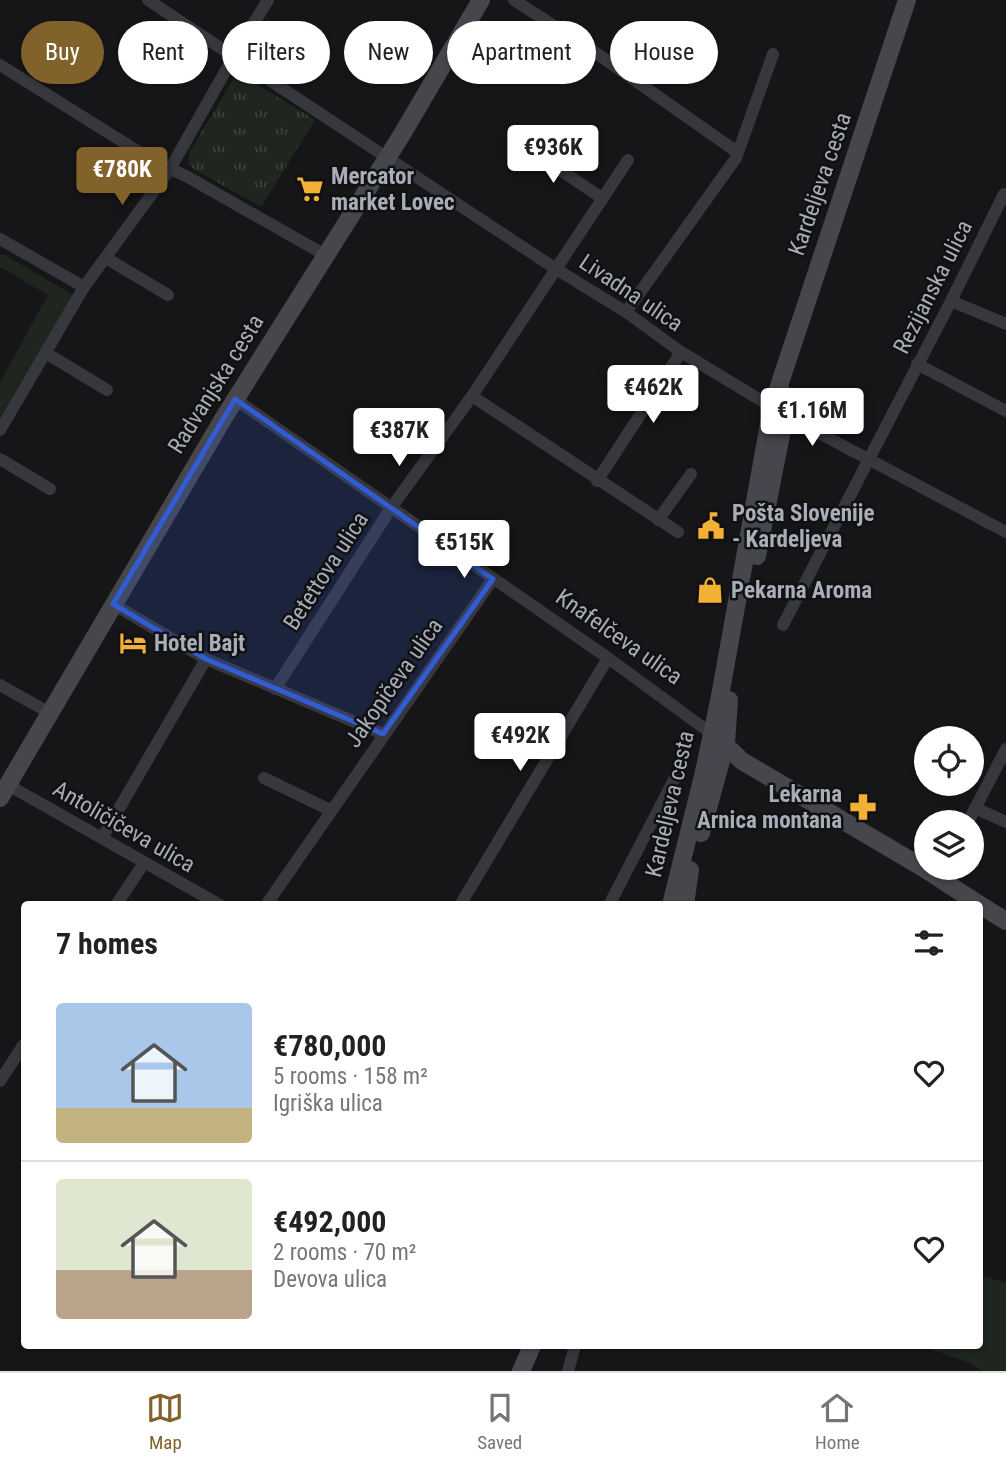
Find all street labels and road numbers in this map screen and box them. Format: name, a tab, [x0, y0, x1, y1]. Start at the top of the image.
street label: Kardeljeva cesta	[783, 109, 857, 259]
street label: Rezijanska ulica	[888, 216, 978, 358]
street label: Livadna ulica	[574, 249, 688, 337]
street label: Radvanjska cesta	[163, 310, 269, 458]
street label: Betettova ulica	[278, 507, 374, 635]
street label: Knafelčeva ulica	[551, 583, 687, 691]
street label: Jakopičeva ulica	[340, 613, 448, 753]
street label: Kardeljeva cesta	[640, 728, 700, 880]
street label: Antoličičeva ulica	[48, 775, 200, 879]

